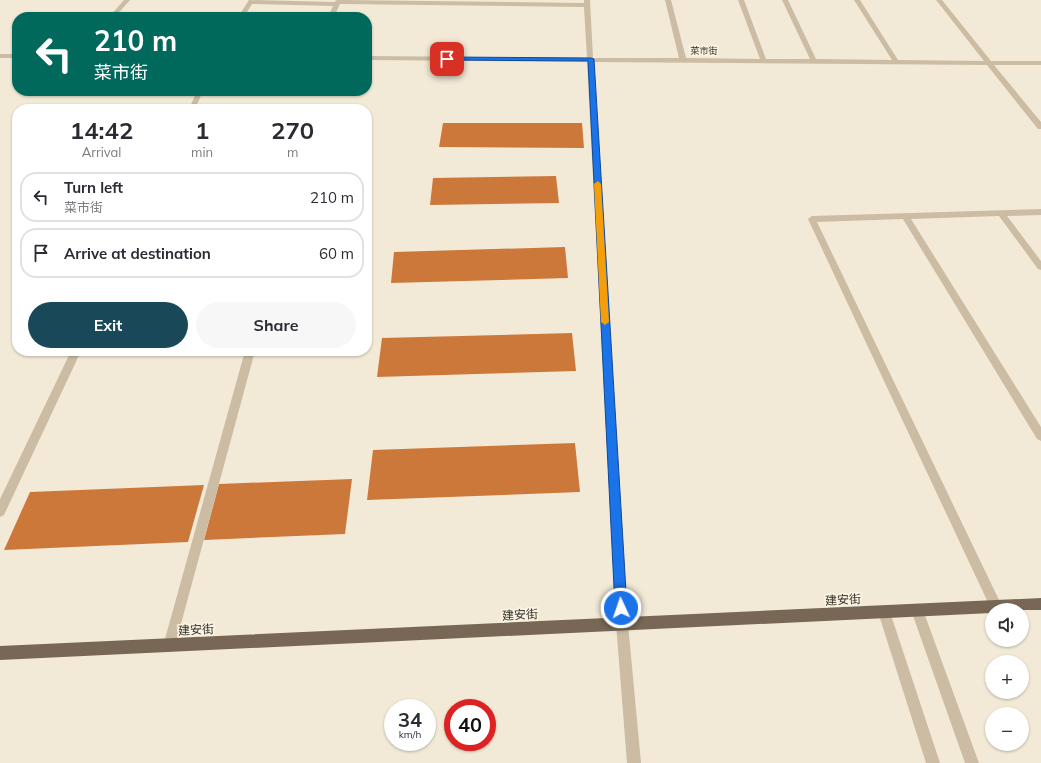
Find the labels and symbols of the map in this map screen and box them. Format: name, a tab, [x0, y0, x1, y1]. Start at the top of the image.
pin	[430, 42, 464, 76]
street label: 菜市街	[690, 45, 718, 56]
position arrow	[600, 587, 642, 629]
street label: 建安街	[825, 591, 861, 608]
street label: 建安街	[502, 606, 538, 623]
street label: 建安街	[178, 621, 214, 638]
speed limit sign: 40	[444, 699, 496, 751]

